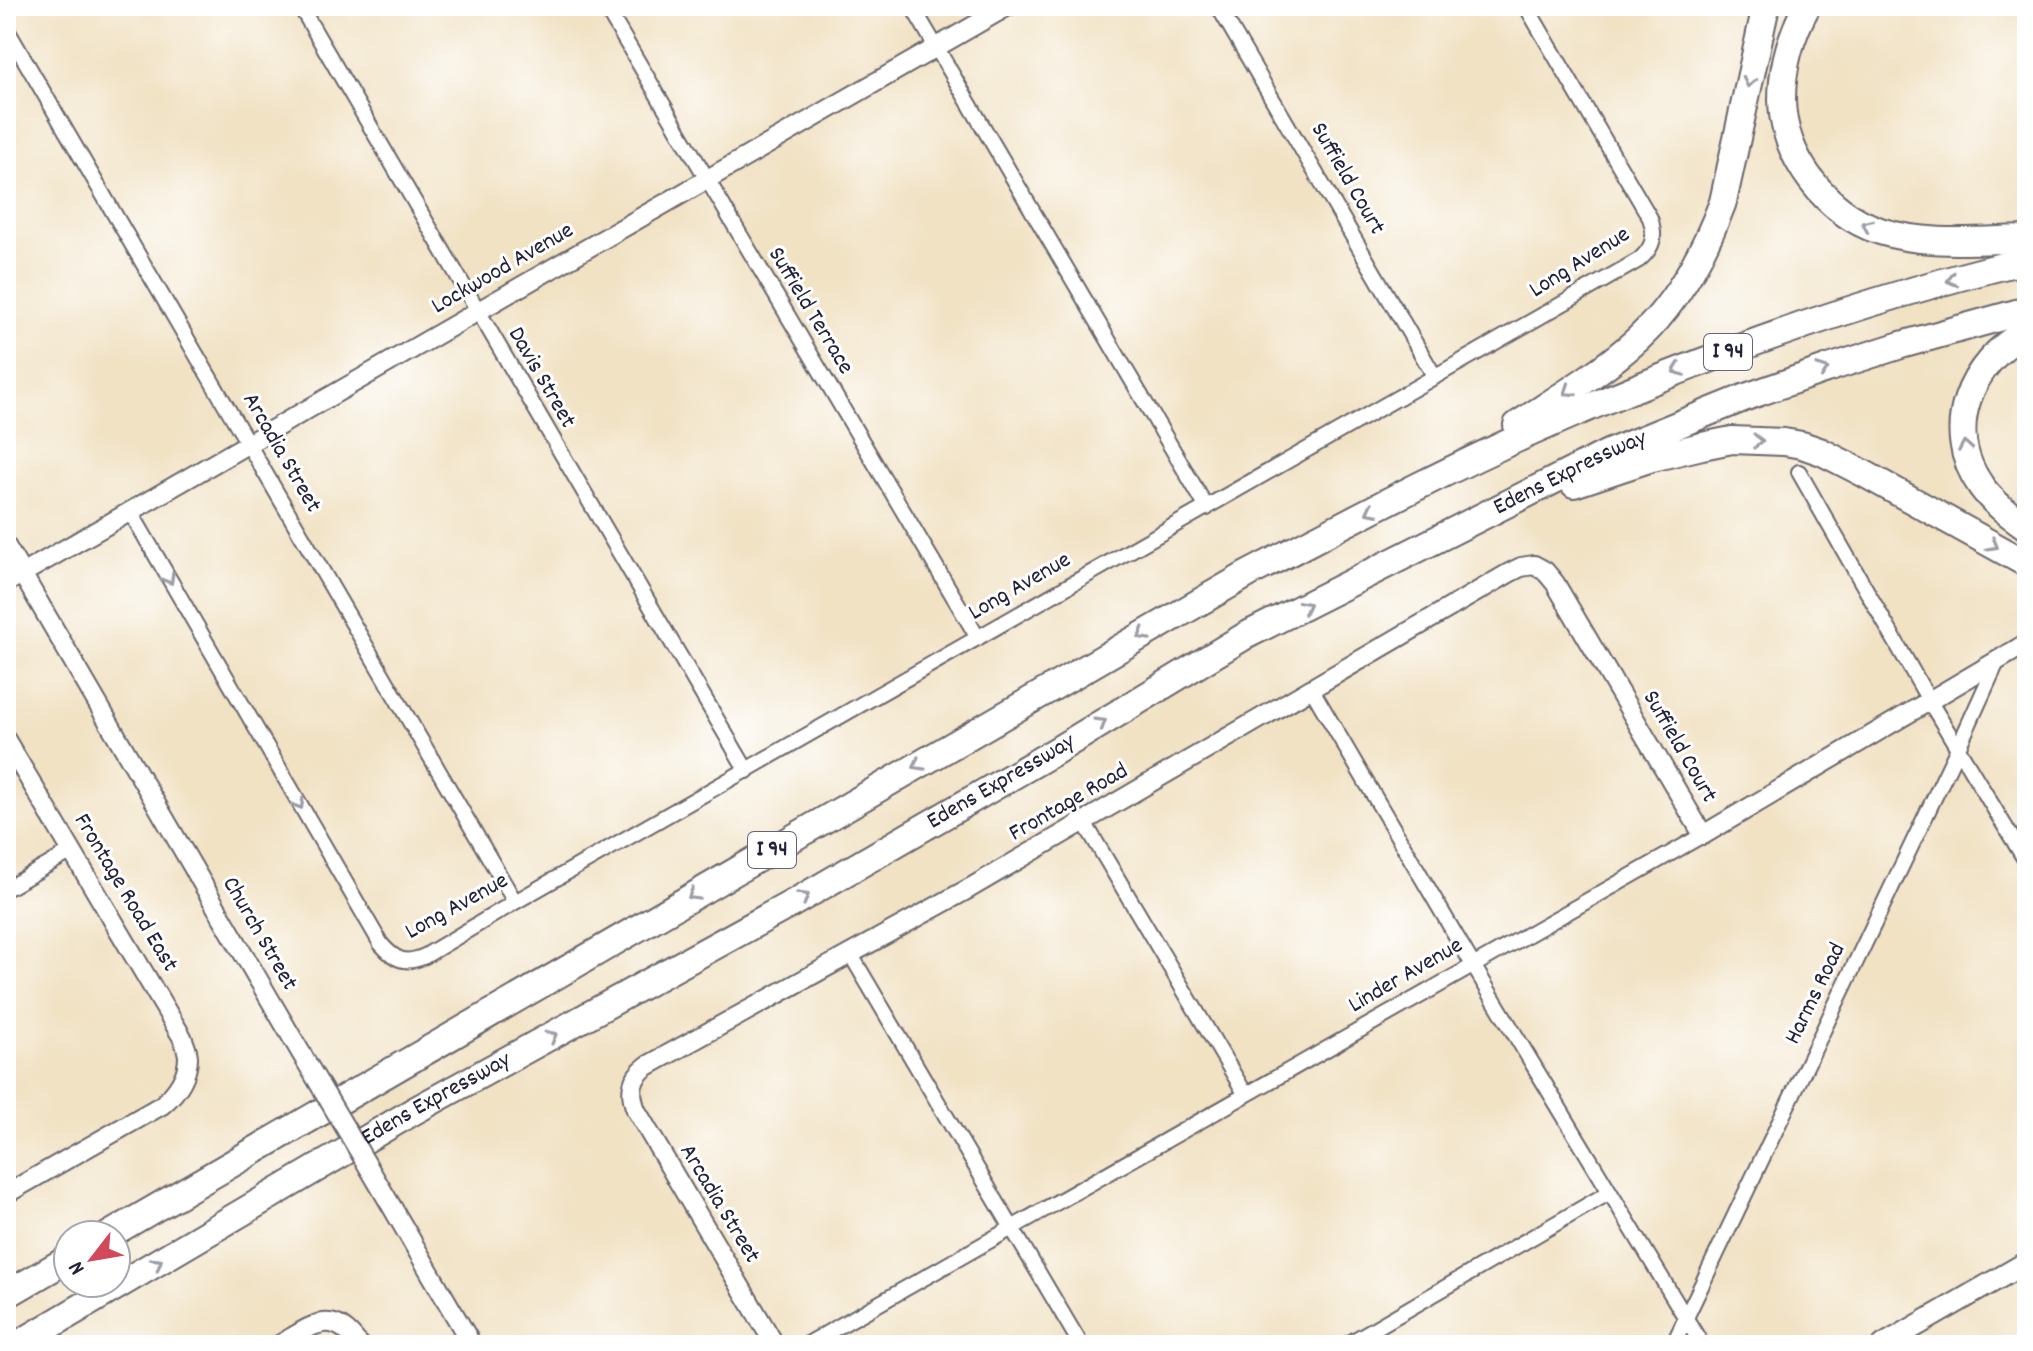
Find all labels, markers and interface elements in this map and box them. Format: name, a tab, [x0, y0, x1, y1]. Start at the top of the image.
one-way arrow	[1742, 75, 1759, 89]
street label: Suffield Court	[1301, 117, 1393, 242]
street label: Lockwood Avenue	[426, 214, 580, 324]
street label: Long Avenue	[1523, 219, 1637, 307]
one-way arrow	[1861, 219, 1876, 235]
street label: Suffield Terrace	[759, 241, 861, 381]
one-way arrow	[1945, 271, 1959, 287]
street label: Davis Street	[498, 321, 584, 435]
road number: I 94	[1704, 334, 1752, 370]
one-way arrow	[1672, 360, 1686, 377]
one-way arrow	[1816, 363, 1830, 379]
one-way arrow	[1563, 381, 1578, 396]
street label: Arcadia Street	[233, 387, 329, 519]
street label: Edens Expressway	[1488, 422, 1653, 525]
one-way arrow	[1752, 432, 1765, 450]
one-way arrow	[1958, 439, 1975, 452]
one-way arrow	[1365, 501, 1380, 517]
one-way arrow	[1985, 536, 1999, 551]
street label: Long Avenue	[962, 544, 1078, 630]
one-way arrow	[159, 570, 175, 584]
one-way arrow	[1296, 600, 1311, 616]
one-way arrow	[1137, 625, 1152, 641]
street label: Suffield Court	[1633, 685, 1725, 810]
one-way arrow	[1092, 718, 1107, 733]
street label: Edens Expressway	[921, 725, 1083, 839]
one-way arrow	[912, 755, 927, 771]
street label: Frontage Road	[1003, 755, 1135, 851]
one-way arrow	[289, 795, 305, 810]
street label: Frontage Road East	[64, 807, 186, 979]
road number: I 94	[748, 832, 796, 868]
street label: Long Avenue	[399, 865, 515, 949]
street label: Church Street	[213, 871, 305, 997]
one-way arrow	[687, 885, 702, 901]
one-way arrow	[795, 891, 810, 907]
street label: Linder Avenue	[1342, 929, 1470, 1023]
street label: Harms Road	[1777, 937, 1855, 1051]
one-way arrow	[544, 1030, 558, 1045]
street label: Edens Expressway	[355, 1043, 518, 1155]
street label: Arcadia Street	[670, 1138, 768, 1270]
north arrow	[52, 1219, 132, 1299]
text: N	[62, 1255, 94, 1280]
one-way arrow	[148, 1257, 163, 1273]

